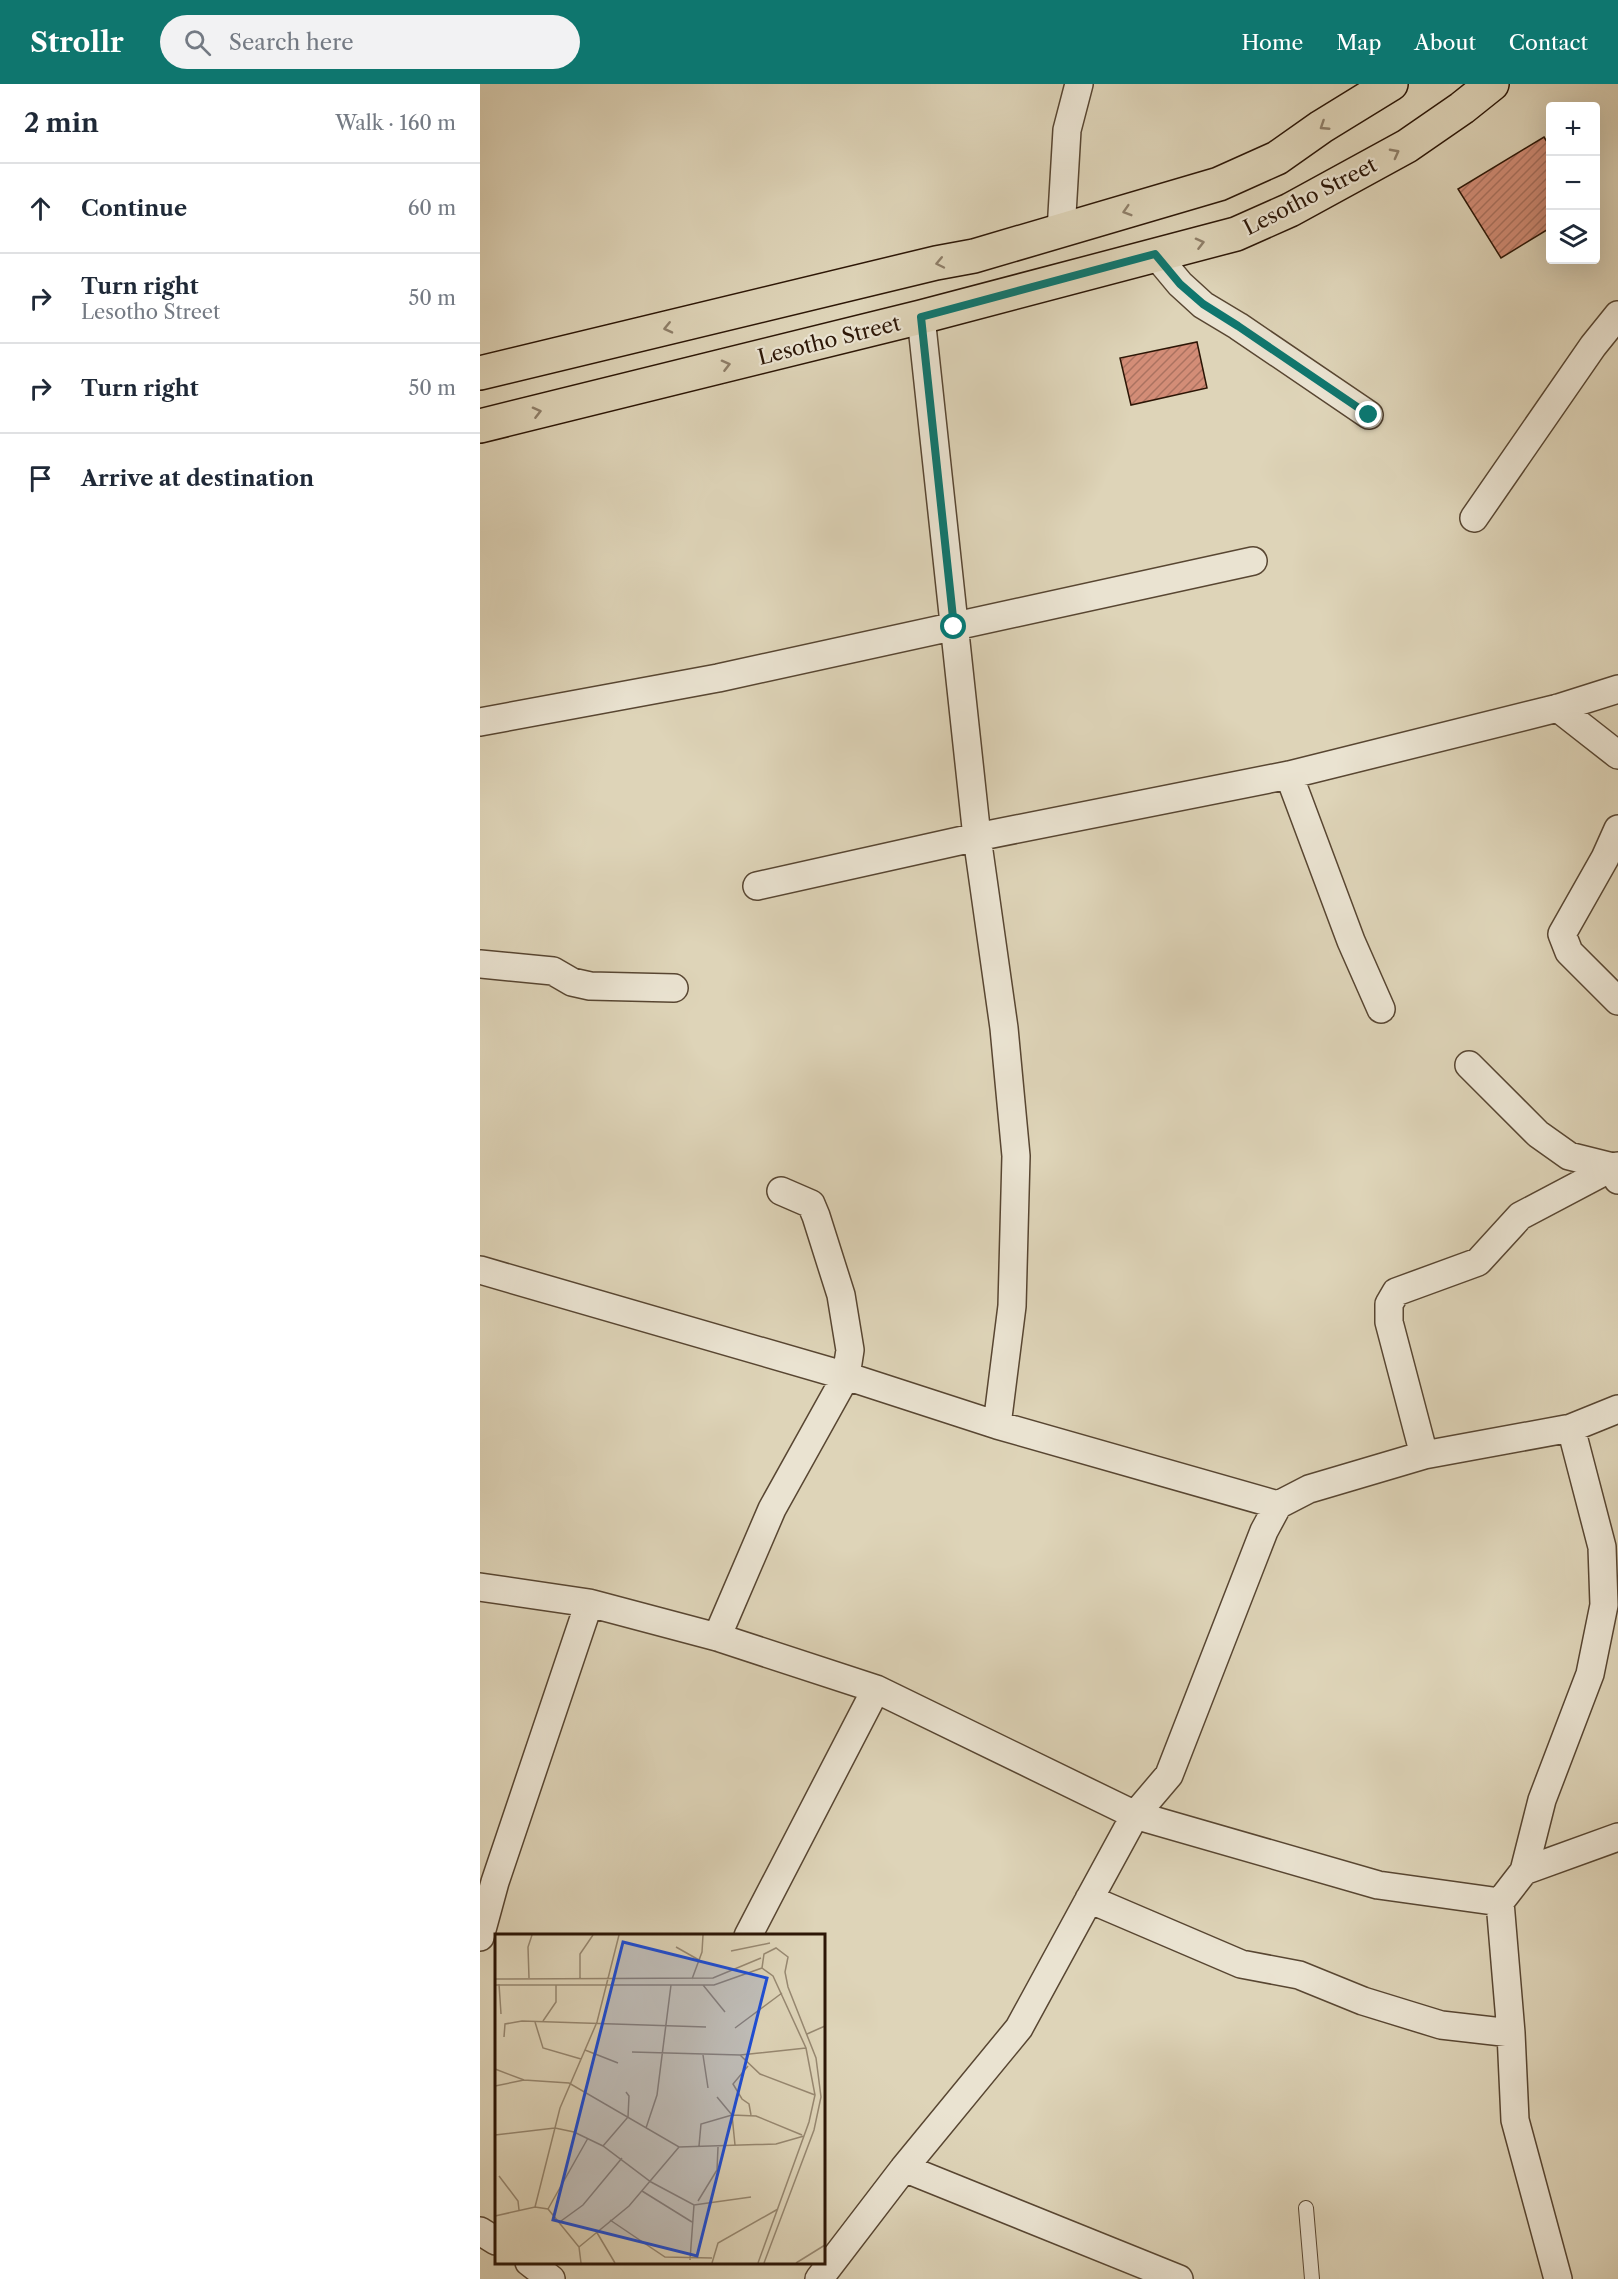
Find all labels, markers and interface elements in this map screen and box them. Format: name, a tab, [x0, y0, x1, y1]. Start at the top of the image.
search box	[160, 15, 580, 69]
text: Strollr	[30, 25, 124, 59]
icon: search	[181, 26, 214, 59]
text: Search here	[229, 29, 353, 56]
text: Home	[1242, 30, 1303, 55]
text: Map	[1336, 30, 1381, 55]
text: About	[1414, 30, 1476, 55]
text: Contact	[1509, 30, 1588, 55]
map controls	[1546, 102, 1600, 264]
button: +	[1546, 102, 1600, 156]
text: 2 min	[24, 107, 99, 139]
text: Walk · 160 m	[335, 111, 456, 135]
one-way arrow	[1320, 119, 1331, 130]
one-way arrow	[1388, 149, 1399, 160]
street label: Lesotho Street	[1239, 151, 1381, 240]
button: −	[1546, 156, 1600, 210]
icon: ahead	[24, 192, 57, 225]
text: Continue	[81, 195, 187, 222]
text: 60 m	[408, 196, 456, 220]
one-way arrow	[1123, 204, 1133, 216]
button: layers	[1546, 210, 1600, 264]
one-way arrow	[1194, 238, 1204, 251]
one-way arrow	[935, 256, 945, 269]
text: Turn right	[81, 273, 199, 300]
icon: right	[24, 282, 57, 315]
text: 50 m	[409, 286, 456, 310]
text: Lesotho Street	[81, 300, 220, 324]
street label: Lesotho Street	[755, 310, 903, 370]
one-way arrow	[663, 320, 673, 333]
one-way arrow	[721, 360, 731, 373]
icon: right	[24, 372, 57, 405]
text: Turn right	[81, 375, 199, 402]
text: 50 m	[409, 376, 456, 400]
route end	[1355, 401, 1381, 427]
one-way arrow	[532, 407, 542, 420]
icon: arrive	[24, 462, 57, 495]
text: Arrive at destination	[81, 465, 314, 492]
route start	[940, 613, 966, 639]
inset map	[495, 1934, 825, 2264]

